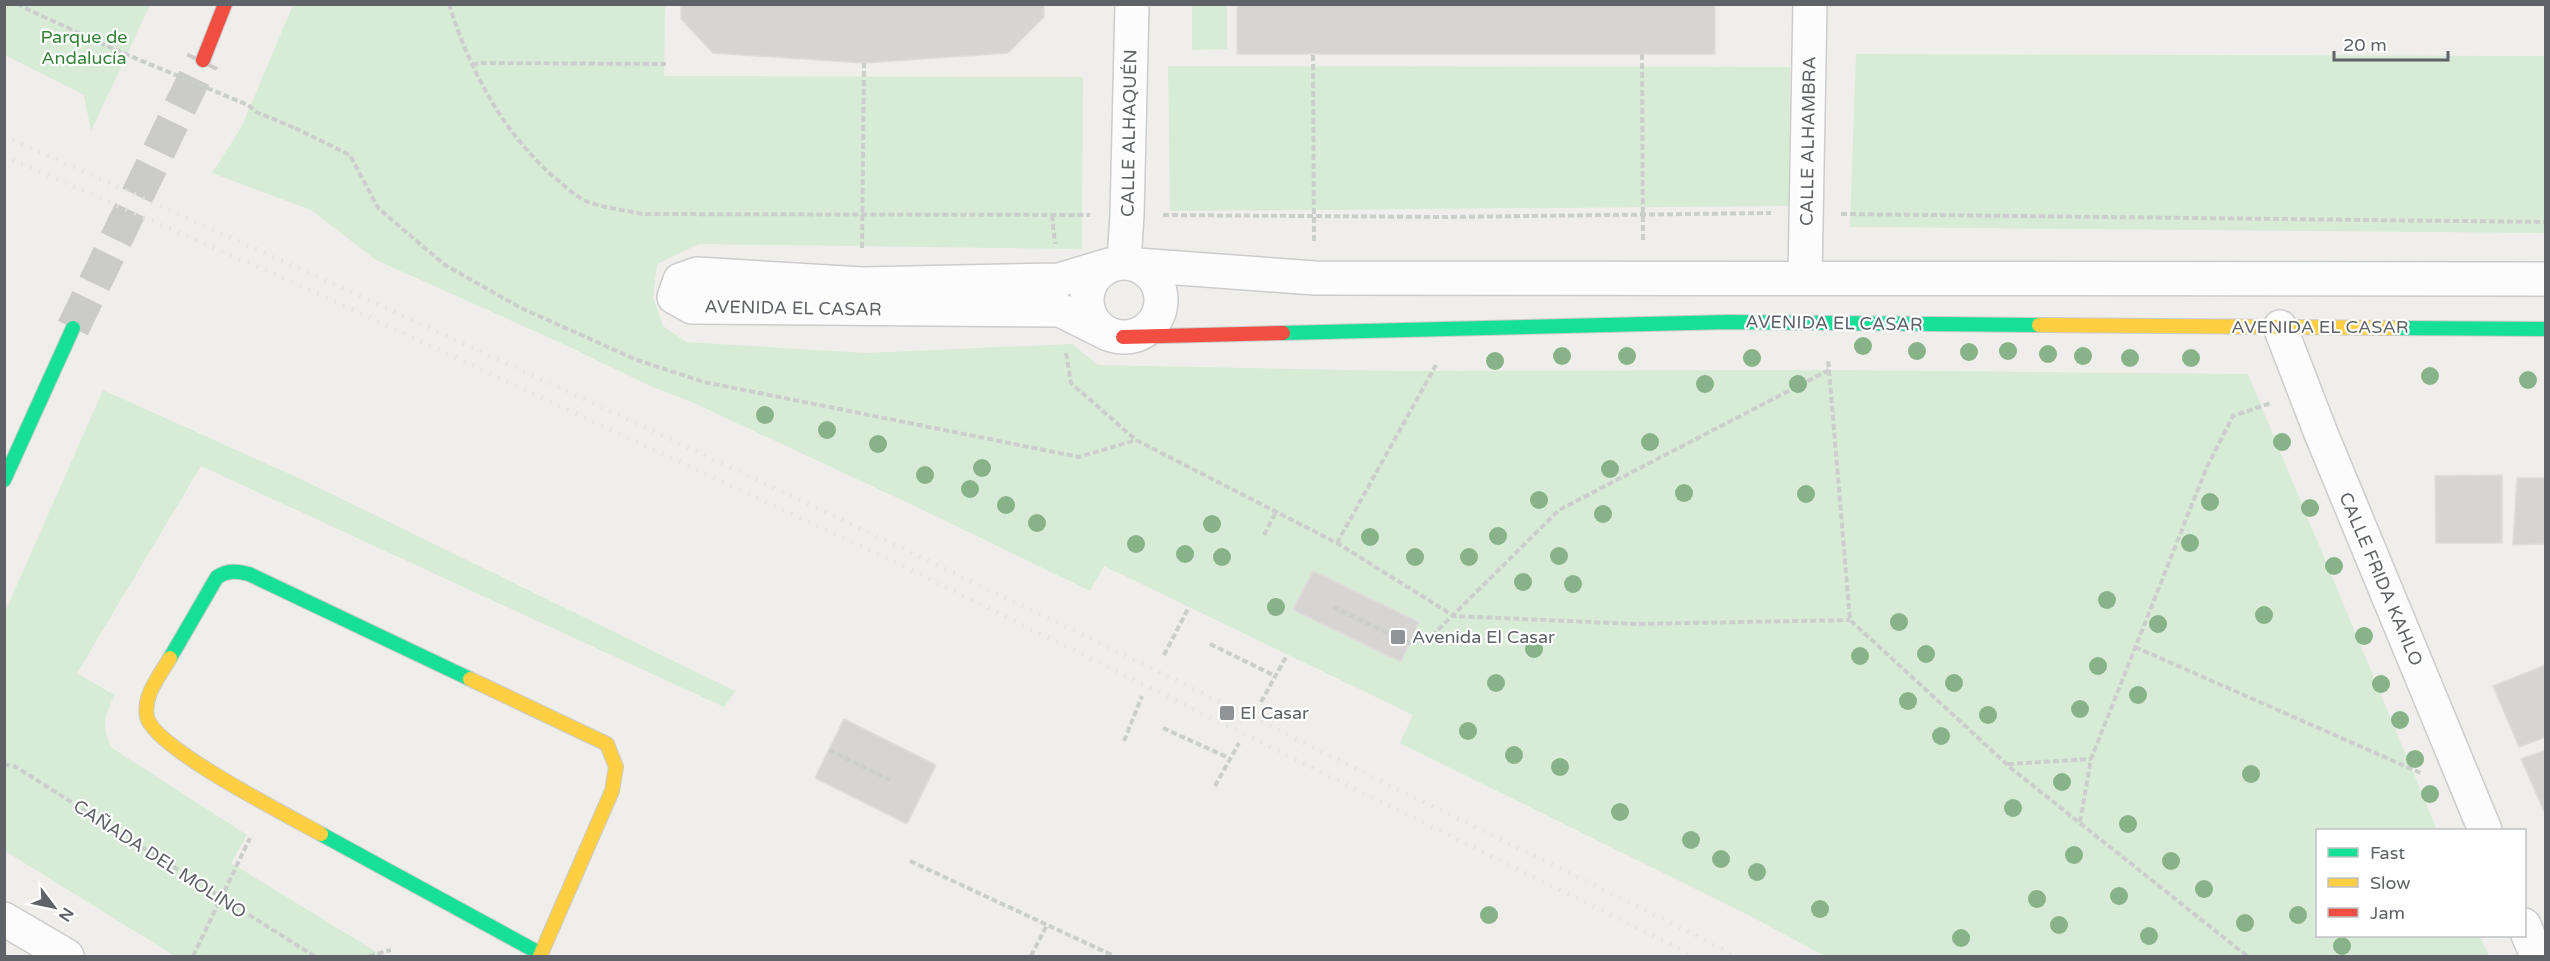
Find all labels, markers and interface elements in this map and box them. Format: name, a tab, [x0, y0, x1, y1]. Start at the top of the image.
scale bar	[2334, 24, 2448, 62]
park label: Parque de Andalucía	[40, 26, 128, 69]
text: 20 m	[2343, 34, 2387, 56]
street label: CALLE ALHAQUÉN	[1117, 49, 1141, 217]
street label: CALLE ALHAMBRA	[1796, 56, 1820, 226]
street label: AVENIDA EL CASAR	[704, 295, 882, 321]
street label: AVENIDA EL CASAR	[1745, 310, 1923, 336]
street label: AVENIDA EL CASAR	[2231, 316, 2409, 338]
street label: CALLE FRIDA KAHLO	[2334, 489, 2428, 669]
place label: Avenida El Casar	[1412, 626, 1555, 648]
marker: Avenida El Casar	[1389, 628, 1407, 646]
place label: El Casar	[1240, 702, 1309, 724]
marker: El Casar	[1218, 704, 1236, 722]
street label: CAÑADA DEL MOLINO	[69, 795, 251, 923]
legend	[2316, 829, 2526, 937]
text: Fast	[2370, 842, 2405, 864]
text: Slow	[2370, 872, 2411, 894]
north arrow	[24, 877, 84, 937]
text: Jam	[2370, 902, 2405, 924]
text: N	[54, 904, 78, 925]

